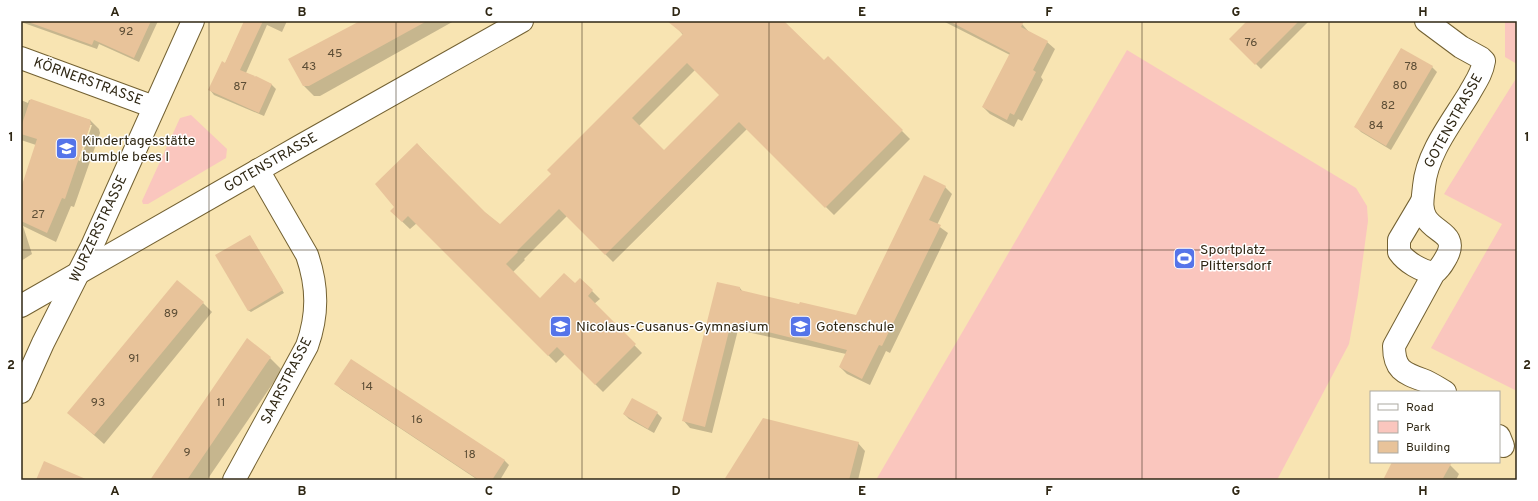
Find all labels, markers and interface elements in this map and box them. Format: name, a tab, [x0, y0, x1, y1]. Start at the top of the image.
text: A	[110, 5, 120, 21]
text: B	[298, 5, 307, 21]
text: C	[485, 5, 493, 21]
text: D	[671, 5, 681, 21]
text: E	[858, 5, 866, 21]
text: F	[1045, 5, 1053, 21]
text: G	[1232, 5, 1241, 21]
text: H	[1418, 5, 1428, 21]
house number: 92	[119, 24, 133, 40]
house number: 76	[1245, 35, 1257, 51]
house number: 45	[328, 46, 342, 62]
street label: KÖRNERSTRASSE	[31, 53, 145, 110]
house number: 43	[302, 59, 316, 75]
house number: 78	[1404, 59, 1418, 75]
street label: GOTENSTRASSE	[1421, 71, 1487, 171]
house number: 80	[1393, 78, 1407, 94]
house number: 87	[233, 79, 247, 95]
house number: 82	[1381, 98, 1395, 114]
house number: 84	[1369, 118, 1383, 134]
street label: GOTENSTRASSE	[221, 129, 321, 197]
text: 1	[8, 130, 14, 146]
text: 1	[1524, 130, 1530, 146]
place label: Kindertagesstätte bumble bees I	[82, 133, 195, 166]
school or university icon: Kindertagesstätte bumble bees I	[54, 136, 80, 162]
street label: WURZERSTRASSE	[67, 173, 131, 285]
house number: 27	[31, 207, 45, 223]
place label: Sportplatz Plittersdorf	[1200, 242, 1272, 275]
sports icon: Sportplatz Plittersdorf	[1171, 245, 1197, 271]
house number: 89	[164, 306, 178, 322]
school or university icon: Nicolaus-Cusanus-Gymnasium	[548, 314, 574, 340]
school or university icon: Gotenschule	[788, 314, 814, 340]
place label: Nicolaus-Cusanus-Gymnasium	[576, 319, 769, 336]
place label: Gotenschule	[816, 319, 894, 336]
street label: SAARSTRASSE	[258, 335, 316, 427]
house number: 91	[128, 351, 140, 367]
text: 2	[7, 358, 15, 374]
text: 2	[1523, 358, 1531, 374]
house number: 14	[361, 379, 373, 395]
legend	[1370, 391, 1500, 463]
house number: 93	[91, 395, 105, 411]
house number: 11	[217, 395, 225, 411]
text: Road	[1406, 400, 1434, 416]
house number: 16	[411, 412, 423, 428]
text: Park	[1406, 420, 1431, 436]
text: Building	[1406, 440, 1450, 456]
house number: 9	[183, 445, 191, 461]
house number: 18	[464, 447, 476, 463]
text: A	[110, 484, 120, 500]
text: B	[298, 484, 307, 500]
text: C	[485, 484, 493, 500]
text: D	[671, 484, 681, 500]
text: E	[858, 484, 866, 500]
text: F	[1045, 484, 1053, 500]
text: G	[1232, 484, 1241, 500]
text: H	[1418, 484, 1428, 500]

